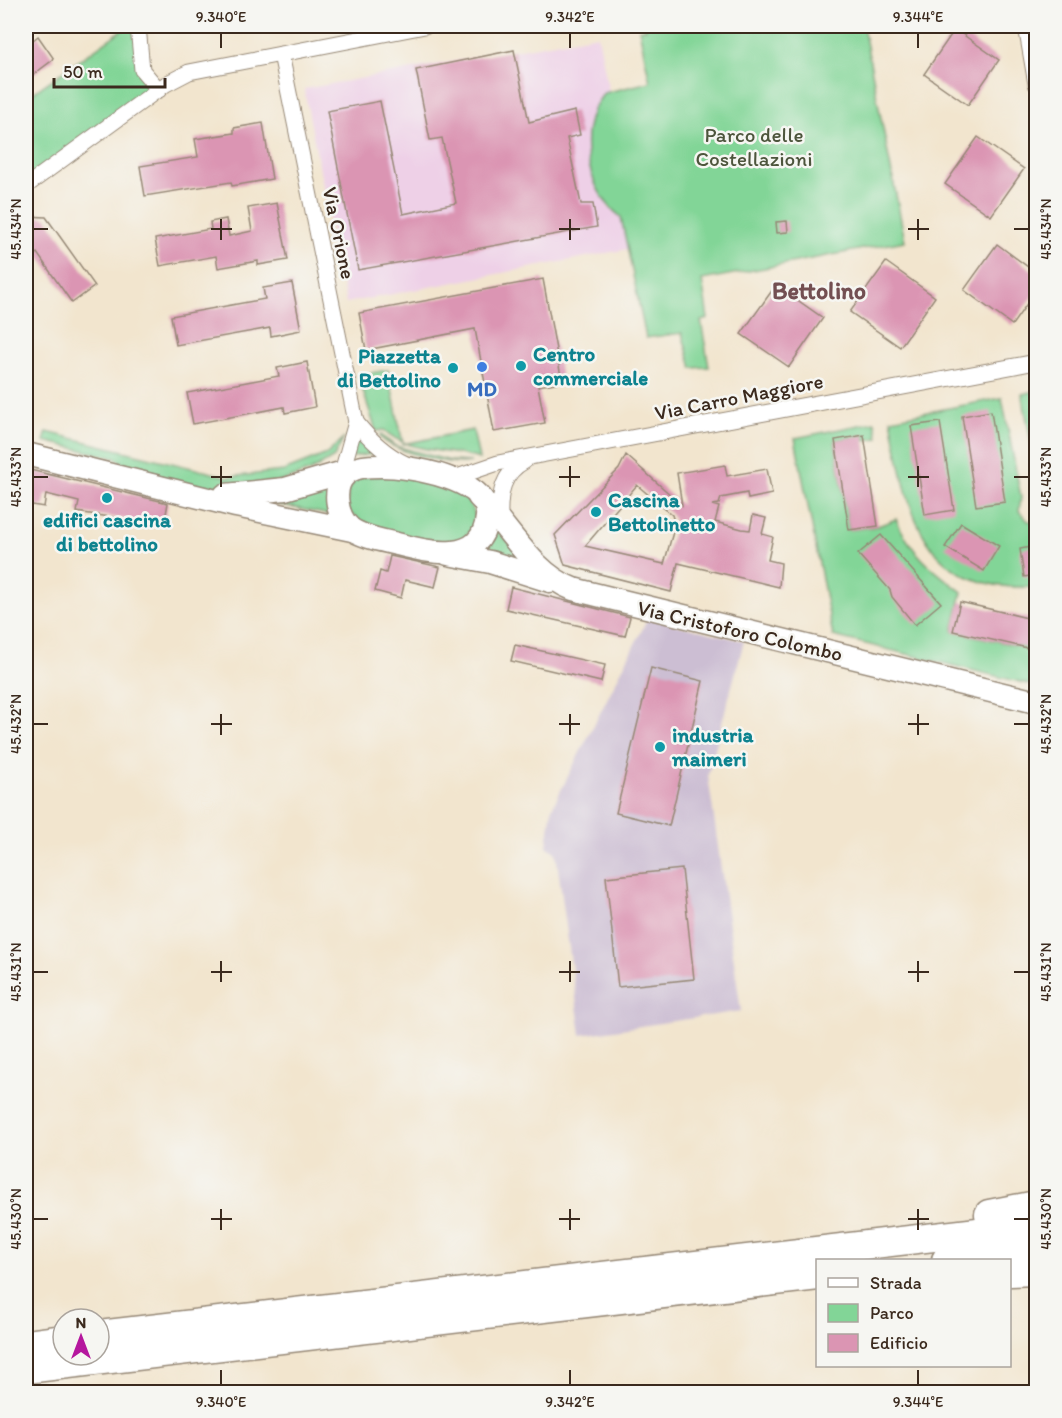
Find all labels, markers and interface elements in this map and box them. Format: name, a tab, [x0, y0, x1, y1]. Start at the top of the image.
text: 9.340°E	[196, 8, 246, 26]
text: 9.342°E	[545, 8, 595, 26]
text: 9.344°E	[893, 8, 943, 26]
scale bar	[54, 51, 165, 89]
text: 50 m	[63, 61, 103, 83]
park label: Parco delle Costellazioni	[695, 122, 813, 171]
street label: Via Orione	[318, 185, 361, 281]
text: 45.434°N	[7, 198, 25, 260]
text: 45.434°N	[1037, 198, 1055, 260]
district label: Bettolino	[772, 276, 866, 305]
place label: Centro commerciale	[533, 341, 648, 390]
place label: Piazzetta di Bettolino	[337, 343, 442, 392]
marker: Centro commerciale	[514, 359, 528, 373]
marker: MD	[475, 360, 489, 374]
marker: Piazzetta di Bettolino	[446, 361, 460, 375]
street label: Via Carro Maggiore	[653, 368, 825, 425]
place label: MD	[467, 376, 497, 401]
text: 45.433°N	[7, 447, 25, 507]
text: 45.433°N	[1037, 447, 1055, 507]
place label: Cascina Bettolinetto	[608, 487, 716, 536]
marker: edifici cascina di bettolino	[100, 491, 114, 505]
marker: Cascina Bettolinetto	[589, 505, 603, 519]
place label: edifici cascina di bettolino	[43, 507, 172, 556]
street label: Via Cristoforo Colombo	[635, 595, 845, 666]
text: 45.432°N	[7, 694, 25, 754]
text: 45.432°N	[1037, 694, 1055, 754]
place label: industria maimeri	[671, 722, 755, 771]
marker: industria maimeri	[653, 740, 667, 754]
text: 45.431°N	[7, 942, 25, 1002]
text: 45.431°N	[1037, 942, 1055, 1002]
text: 45.430°N	[7, 1188, 25, 1250]
text: 45.430°N	[1037, 1188, 1055, 1250]
legend	[816, 1259, 1011, 1367]
text: Strada	[870, 1272, 922, 1294]
text: Parco	[870, 1302, 914, 1324]
north arrow	[51, 1307, 111, 1367]
text: N	[76, 1313, 86, 1332]
text: Edificio	[870, 1332, 928, 1354]
text: 9.340°E	[196, 1393, 246, 1411]
text: 9.342°E	[545, 1393, 595, 1411]
text: 9.344°E	[893, 1393, 943, 1411]

